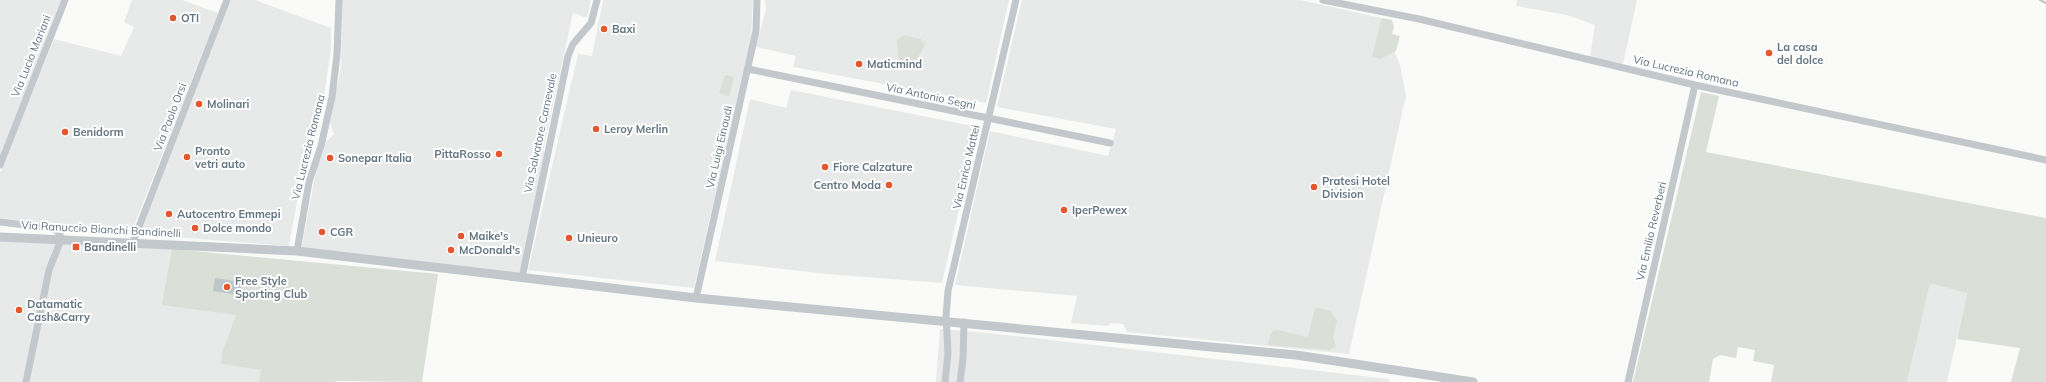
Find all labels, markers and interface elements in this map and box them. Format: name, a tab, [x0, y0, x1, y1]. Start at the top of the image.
place label: OTI	[181, 11, 199, 25]
street label: Via Lucio Mariani	[8, 13, 54, 99]
marker: OTI	[168, 13, 178, 23]
place label: Baxi	[612, 22, 635, 36]
marker: Baxi	[599, 24, 609, 34]
place label: La casa del dolce	[1777, 40, 1823, 67]
marker: La casa del dolce	[1764, 48, 1774, 58]
street label: Via Lucrezia Romana	[1632, 52, 1740, 90]
place label: Maticmind	[867, 57, 922, 71]
marker: Maticmind	[854, 59, 864, 69]
street label: Via Salvatore Carnevale	[520, 72, 560, 194]
street label: Via Antonio Segni	[885, 80, 977, 112]
street label: Via Paolo Orsi	[151, 81, 189, 153]
street label: Via Lucrezia Romana	[288, 93, 328, 201]
place label: Molinari	[207, 97, 250, 111]
marker: Molinari	[194, 99, 204, 109]
street label: Via Luigi Einaudi	[703, 104, 735, 190]
place label: Leroy Merlin	[604, 122, 668, 136]
marker: Leroy Merlin	[591, 124, 601, 134]
street label: Via Enrico Mattei	[950, 124, 982, 210]
place label: Benidorm	[73, 125, 124, 139]
marker: Benidorm	[60, 127, 70, 137]
place label: Pronto vetri auto	[194, 144, 246, 171]
place label: PittaRosso	[434, 147, 491, 161]
marker: PittaRosso	[494, 149, 504, 159]
place label: Sonepar Italia	[338, 151, 412, 165]
marker: Pronto vetri auto	[182, 152, 192, 162]
marker: Sonepar Italia	[325, 153, 335, 163]
place label: Fiore Calzature	[833, 160, 913, 174]
marker: Fiore Calzature	[820, 162, 830, 172]
place label: Pratesi Hotel Division	[1322, 174, 1390, 201]
place label: Centro Moda	[814, 178, 881, 192]
marker: Centro Moda	[884, 180, 894, 190]
street label: Via Emilio Reverberi	[1633, 180, 1669, 282]
marker: Pratesi Hotel Division	[1309, 182, 1319, 192]
place label: IperPewex	[1072, 203, 1128, 217]
marker: IperPewex	[1059, 205, 1069, 215]
place label: Autocentro Emmepi	[177, 207, 281, 221]
marker: Autocentro Emmepi	[164, 209, 174, 219]
street label: Via Ranuccio Bianchi Bandinelli	[21, 218, 181, 240]
place label: Dolce mondo	[203, 221, 272, 235]
marker: Dolce mondo	[190, 223, 200, 233]
place label: CGR	[330, 225, 353, 239]
marker: CGR	[317, 227, 327, 237]
place label: Maike's	[469, 229, 509, 243]
marker: Maike's	[456, 231, 466, 241]
place label: Unieuro	[577, 231, 618, 245]
marker: Unieuro	[564, 233, 574, 243]
place label: Bandinelli	[84, 240, 136, 254]
marker: Bandinelli	[71, 242, 81, 252]
place label: McDonald's	[459, 243, 521, 257]
marker: McDonald's	[446, 245, 456, 255]
place label: Free Style Sporting Club	[235, 274, 308, 301]
marker: Free Style Sporting Club	[222, 282, 232, 292]
place label: Datamatic Cash&Carry	[27, 297, 90, 324]
marker: Datamatic Cash&Carry	[14, 305, 24, 315]

